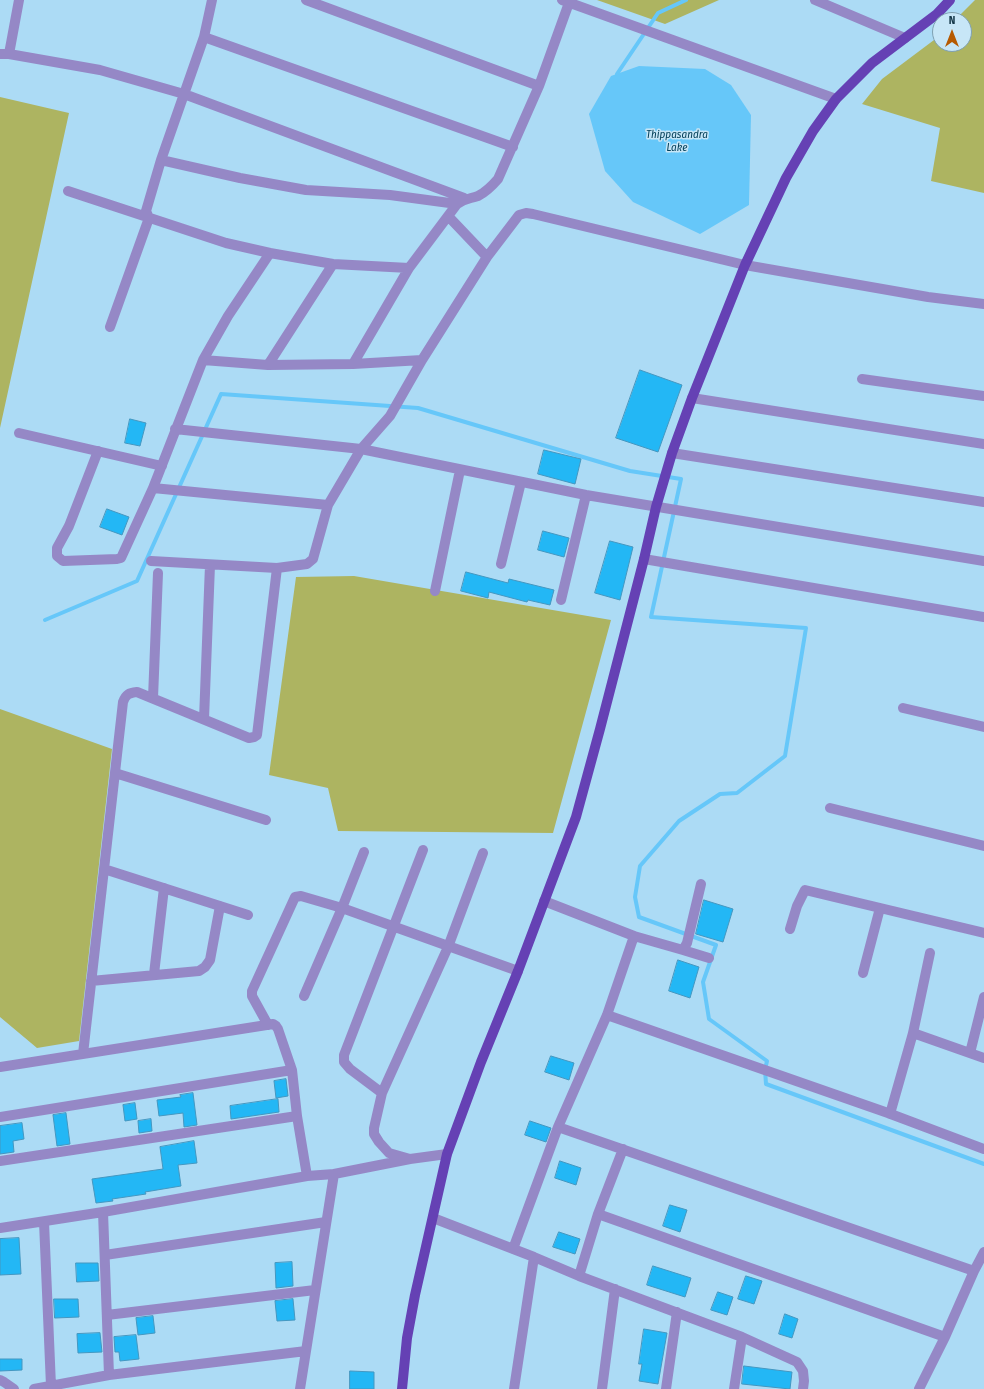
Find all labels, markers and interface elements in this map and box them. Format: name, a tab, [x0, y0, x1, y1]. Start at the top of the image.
north arrow	[932, 12, 972, 52]
text: N	[949, 14, 955, 27]
water label: Thippasandra Lake	[646, 128, 708, 154]

